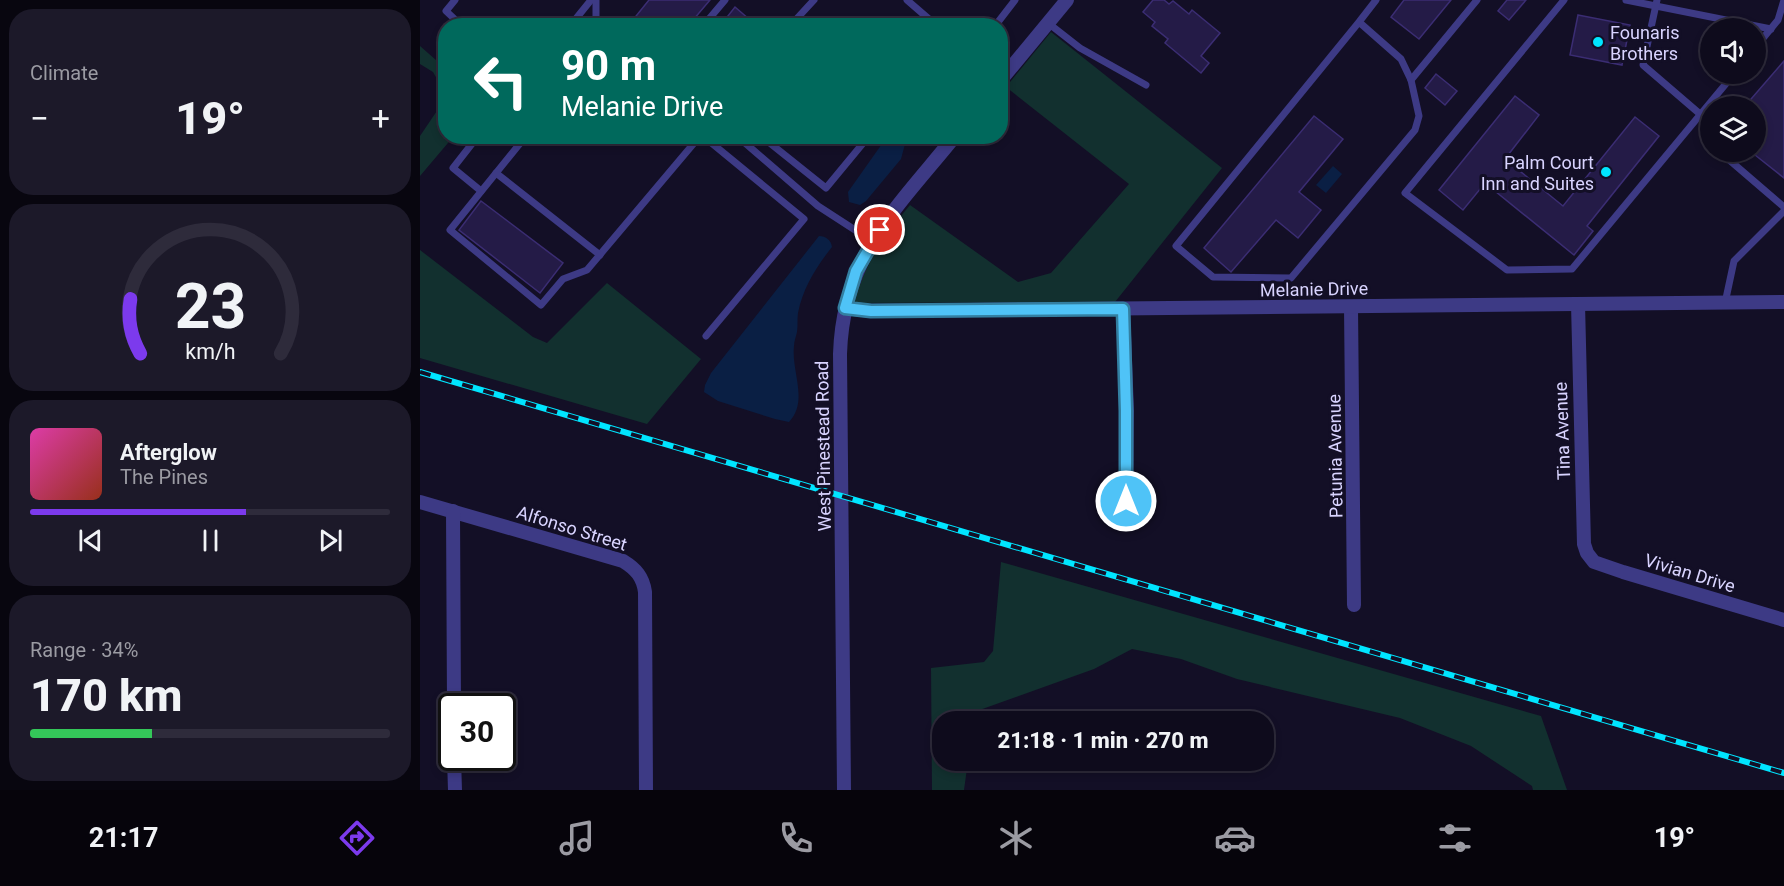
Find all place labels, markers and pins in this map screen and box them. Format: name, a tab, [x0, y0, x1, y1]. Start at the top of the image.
place label: Founaris Brothers	[1610, 22, 1679, 64]
marker: Founaris Brothers	[1591, 35, 1605, 49]
place label: Palm Court Inn and Suites	[1481, 152, 1594, 194]
marker: Palm Court Inn and Suites	[1599, 165, 1613, 179]
pin	[854, 204, 905, 255]

